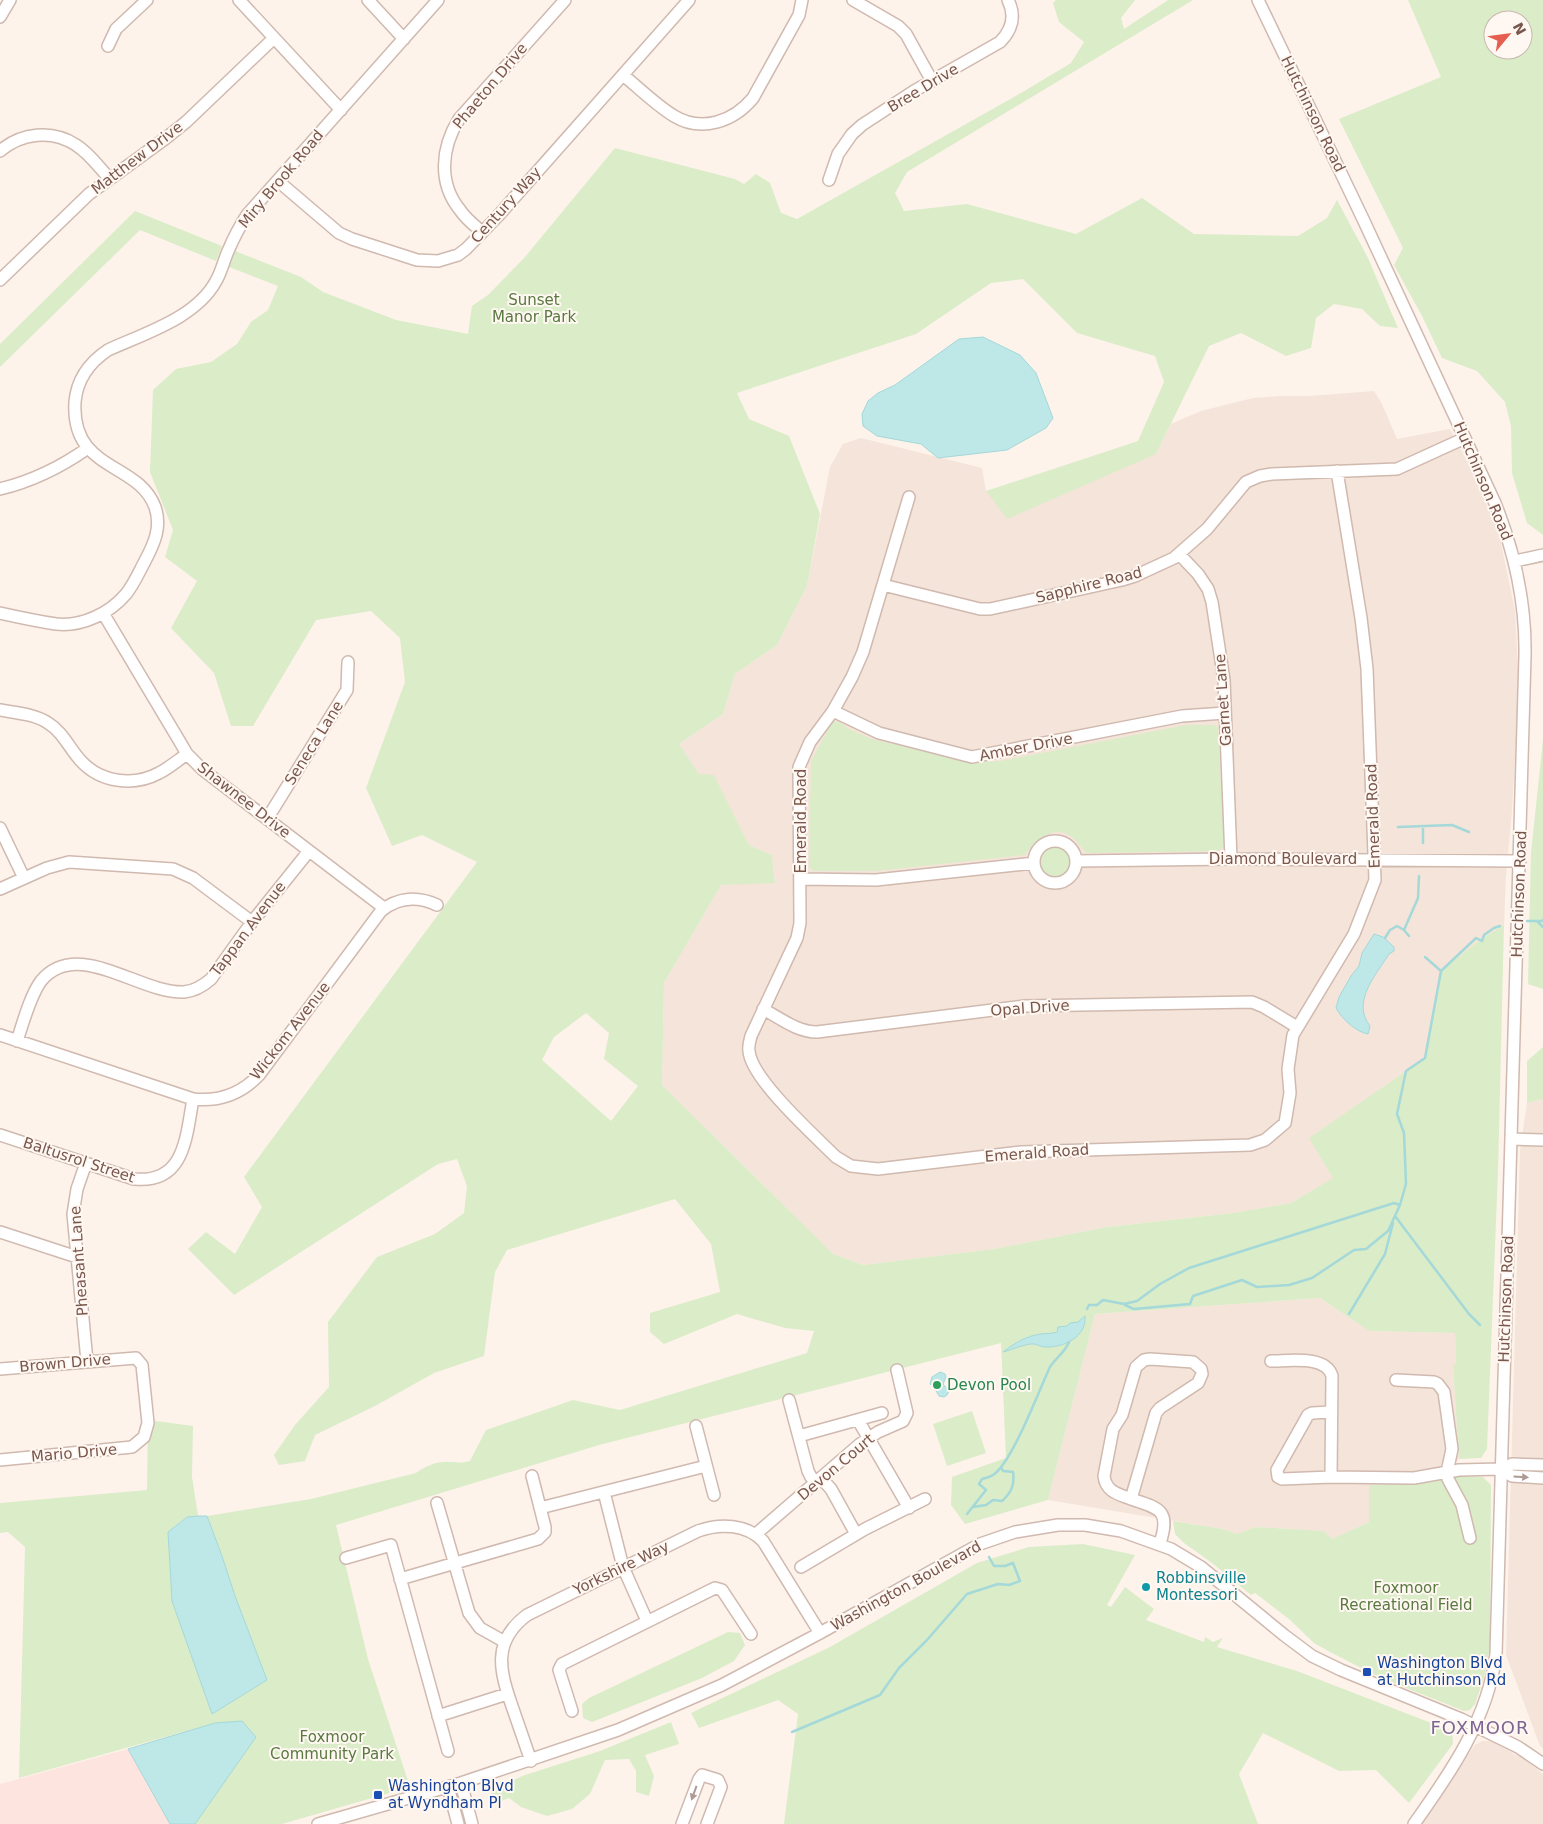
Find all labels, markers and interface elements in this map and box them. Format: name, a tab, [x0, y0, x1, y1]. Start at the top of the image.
north arrow	[1483, 10, 1533, 60]
text: N	[1510, 20, 1529, 38]
street label: Phaeton Drive	[449, 40, 531, 132]
street label: Hutchinson Road	[1277, 53, 1349, 175]
street label: Bree Drive	[884, 60, 962, 116]
street label: Matthew Drive	[88, 118, 186, 198]
street label: Miry Brook Road	[235, 126, 327, 232]
street label: Century Way	[467, 163, 545, 247]
park label: Sunset Manor Park	[492, 291, 576, 326]
street label: Hutchinson Road	[1450, 419, 1516, 543]
street label: Sapphire Road	[1034, 563, 1144, 607]
street label: Garnet Lane	[1211, 653, 1235, 747]
street label: Seneca Lane	[281, 698, 347, 788]
street label: Amber Drive	[978, 729, 1074, 765]
street label: Shawnee Drive	[194, 758, 294, 842]
street label: Emerald Road	[1362, 763, 1384, 869]
street label: Emerald Road	[792, 769, 810, 873]
street label: Hutchinson Road	[1508, 830, 1530, 958]
street label: Diamond Boulevard	[1209, 850, 1357, 868]
street label: Tappan Avenue	[206, 878, 290, 981]
street label: Wickom Avenue	[246, 978, 334, 1084]
street label: Opal Drive	[990, 996, 1070, 1020]
street label: Baltusrol Street	[21, 1133, 137, 1187]
street label: Emerald Road	[984, 1140, 1090, 1166]
street label: Pheasant Lane	[66, 1205, 92, 1317]
street label: Hutchinson Road	[1495, 1235, 1517, 1363]
street label: Brown Drive	[18, 1350, 112, 1376]
place label: Devon Pool	[947, 1376, 1031, 1394]
marker: Devon Pool	[931, 1379, 943, 1391]
street label: Devon Court	[794, 1430, 878, 1504]
street label: Mario Drive	[30, 1440, 118, 1466]
one-way arrow	[1513, 1473, 1529, 1481]
street label: Yorkshire Way	[569, 1537, 672, 1599]
street label: Washington Boulevard	[828, 1537, 984, 1635]
place label: Robbinsville Montessori	[1156, 1569, 1246, 1604]
park label: Foxmoor Recreational Field	[1340, 1579, 1472, 1614]
marker: Robbinsville Montessori	[1140, 1581, 1152, 1593]
place label: Washington Blvd at Hutchinson Rd	[1377, 1654, 1506, 1689]
marker: Washington Blvd at Hutchinson Rd	[1361, 1666, 1373, 1678]
district label: FOXMOOR	[1430, 1717, 1530, 1738]
park label: Foxmoor Community Park	[270, 1728, 394, 1763]
place label: Washington Blvd at Wyndham Pl	[388, 1777, 514, 1812]
one-way arrow	[690, 1785, 697, 1800]
marker: Washington Blvd at Wyndham Pl	[372, 1789, 384, 1801]

